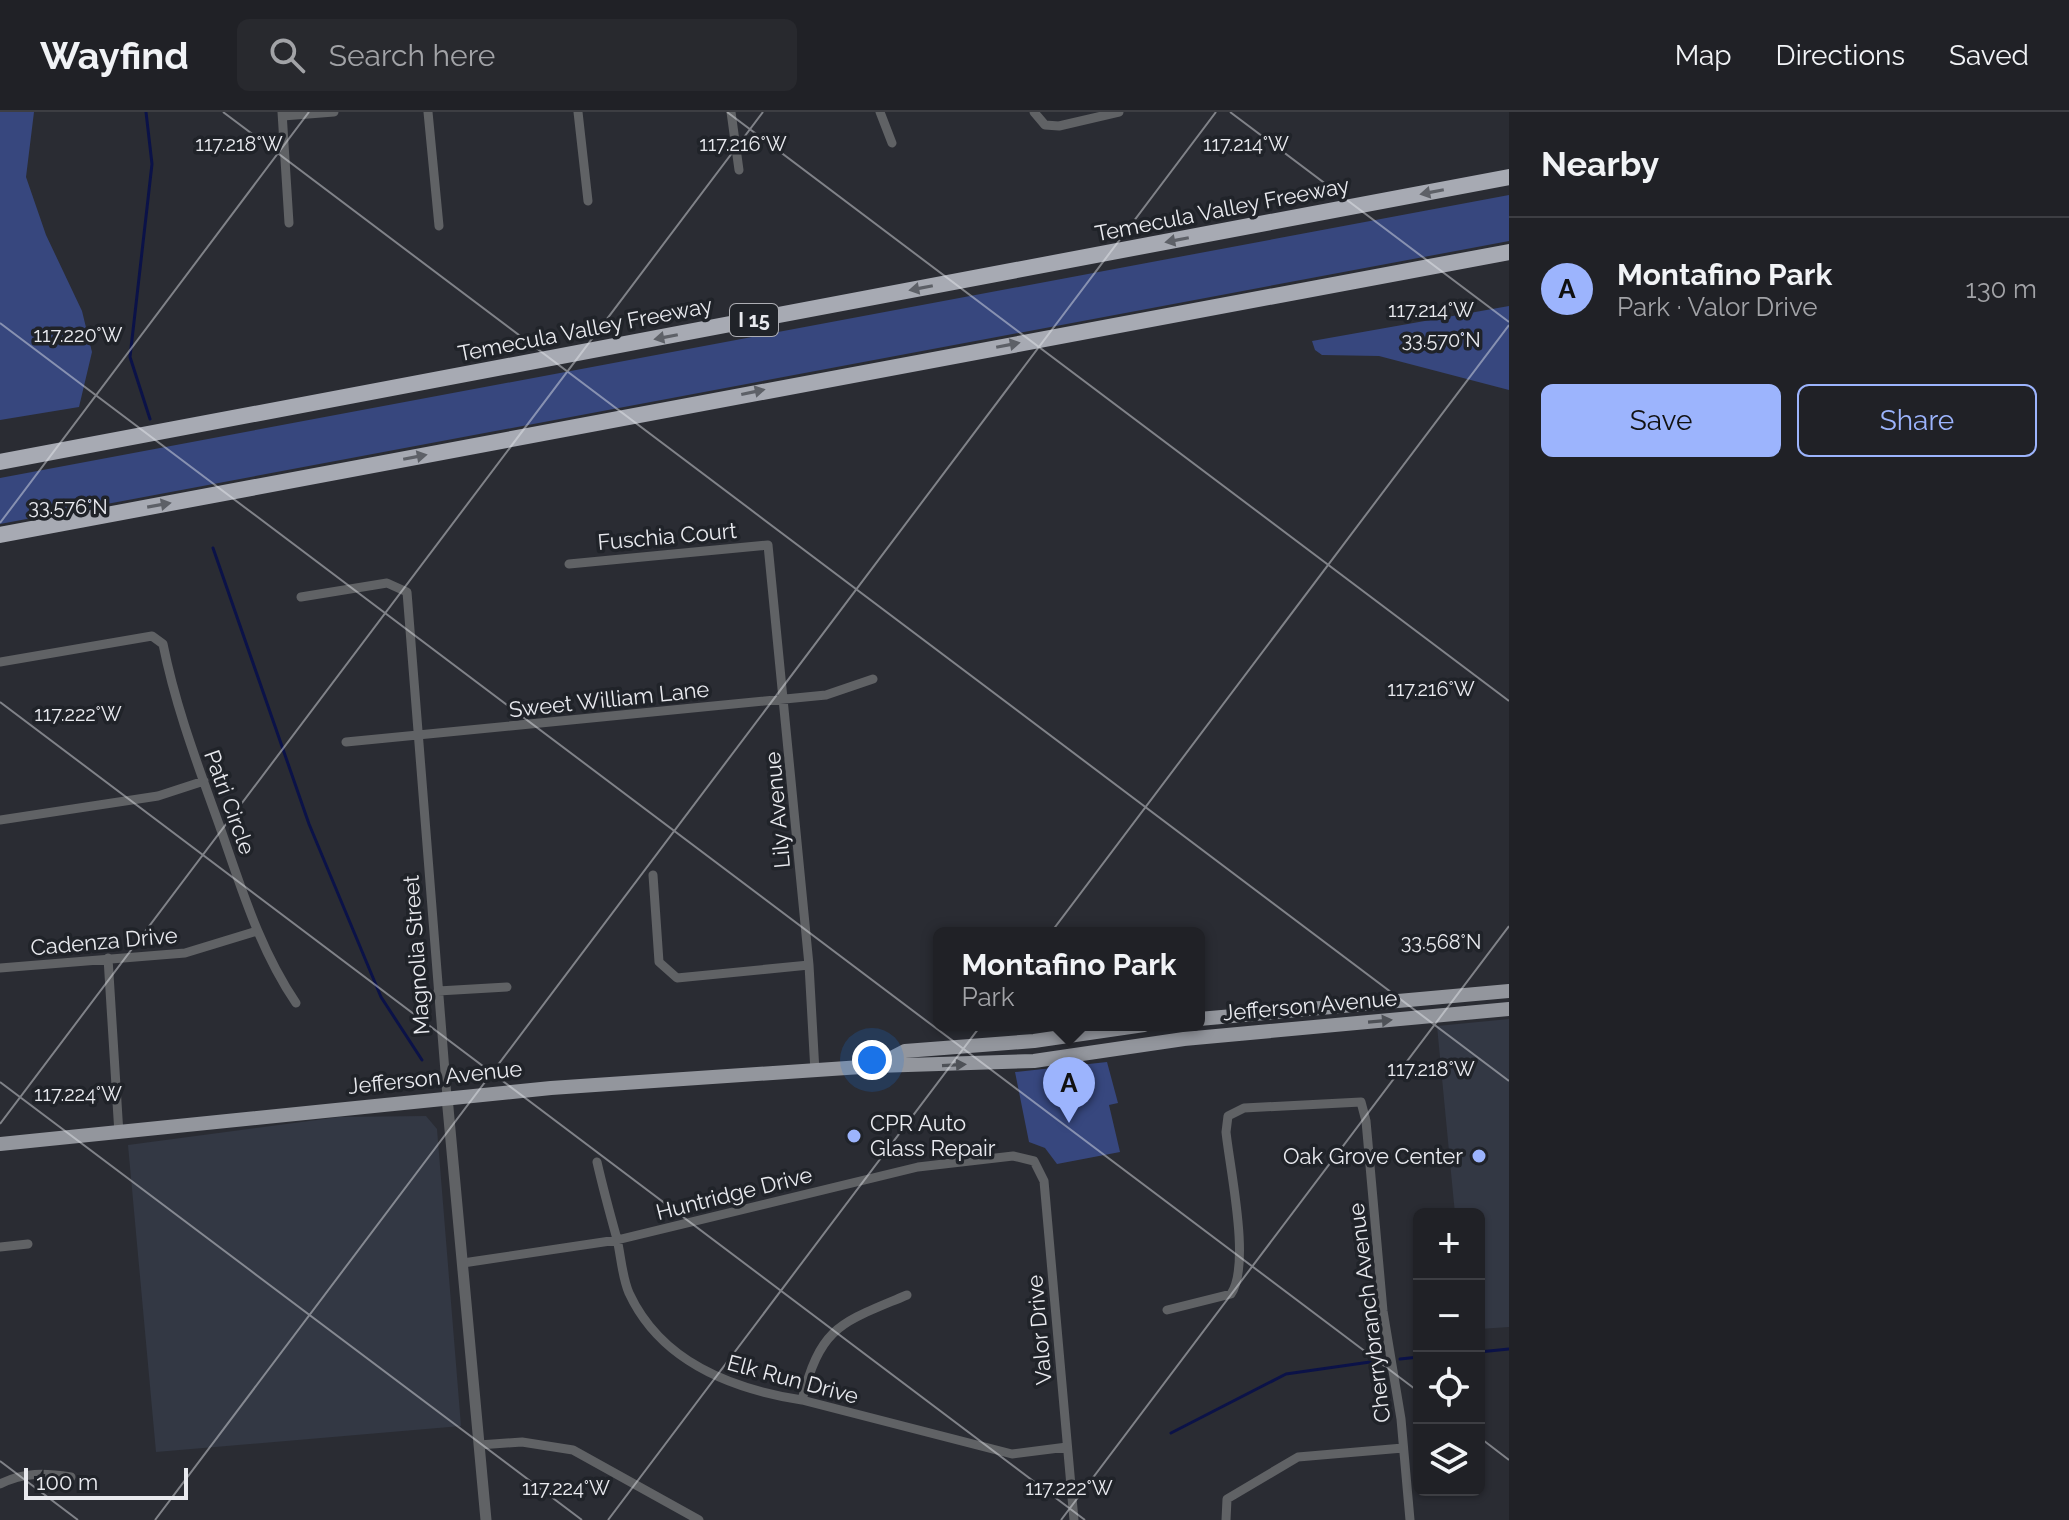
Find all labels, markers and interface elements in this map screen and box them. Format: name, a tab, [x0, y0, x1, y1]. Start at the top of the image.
search box	[237, 19, 797, 91]
text: Wayfind	[40, 33, 189, 78]
icon: search	[265, 33, 309, 77]
text: Search here	[329, 38, 495, 73]
text: Map	[1675, 39, 1732, 72]
text: Directions	[1776, 39, 1905, 72]
text: Saved	[1949, 39, 2029, 72]
text: 117.218°W	[195, 132, 283, 156]
text: 117.216°W	[699, 132, 787, 156]
text: 117.214°W	[1203, 132, 1289, 156]
text: Nearby	[1541, 144, 1659, 184]
street label: Temecula Valley Freeway	[1093, 172, 1351, 246]
one-way arrow	[1420, 186, 1445, 198]
one-way arrow	[1164, 234, 1189, 246]
text: Montafino Park	[1617, 257, 1832, 292]
text: A	[1558, 274, 1576, 304]
text: 130 m	[1966, 274, 2037, 304]
one-way arrow	[909, 283, 934, 295]
street label: Temecula Valley Freeway	[456, 292, 714, 366]
text: Park · Valor Drive	[1617, 292, 1818, 322]
text: 117.214°W	[1388, 298, 1474, 322]
road number: I 15	[730, 304, 778, 336]
text: 117.220°W	[33, 323, 123, 347]
text: 33.570°N	[1401, 328, 1481, 352]
one-way arrow	[653, 331, 678, 343]
one-way arrow	[996, 339, 1021, 351]
button: Save	[1541, 384, 1781, 457]
button: Share	[1797, 384, 2037, 457]
one-way arrow	[740, 385, 765, 398]
one-way arrow	[402, 450, 427, 462]
text: 33.576°N	[28, 495, 108, 519]
one-way arrow	[147, 499, 172, 511]
street label: Fuschia Court	[596, 517, 738, 555]
street label: Sweet William Lane	[508, 676, 711, 722]
text: 117.216°W	[1387, 677, 1475, 701]
text: 117.222°W	[34, 702, 122, 726]
street label: Patri Circle	[199, 746, 261, 858]
street label: Lily Avenue	[759, 751, 795, 869]
street label: Magnolia Street	[397, 874, 435, 1036]
street label: Cadenza Drive	[29, 922, 179, 960]
popup	[933, 927, 1205, 1031]
text: 33.568°N	[1401, 930, 1481, 954]
text: Montafino Park	[961, 947, 1177, 982]
text: Park	[961, 982, 1015, 1012]
street label: Jefferson Avenue	[1222, 984, 1398, 1026]
one-way arrow	[1368, 1015, 1393, 1028]
your location	[852, 1040, 892, 1080]
street label: Jefferson Avenue	[347, 1055, 523, 1099]
pin: A	[1043, 1057, 1095, 1123]
text: 117.218°W	[1387, 1057, 1475, 1081]
one-way arrow	[942, 1058, 967, 1071]
text: 117.224°W	[34, 1082, 122, 1106]
place label: CPR Auto Glass Repair	[870, 1110, 996, 1161]
marker: CPR Auto Glass Repair	[845, 1127, 863, 1145]
place label: Oak Grove Center	[1283, 1143, 1463, 1169]
marker: Oak Grove Center	[1470, 1147, 1488, 1165]
street label: Huntridge Drive	[653, 1161, 815, 1225]
street label: Cherrybranch Avenue	[1343, 1202, 1395, 1424]
map controls	[1413, 1208, 1485, 1496]
button: +	[1413, 1208, 1485, 1280]
street label: Valor Drive	[1021, 1274, 1057, 1386]
button: −	[1413, 1280, 1485, 1352]
street label: Elk Run Drive	[725, 1349, 862, 1409]
button: locate	[1413, 1352, 1485, 1424]
button: layers	[1413, 1424, 1485, 1496]
scale bar	[24, 1464, 188, 1500]
text: 100 m	[36, 1469, 98, 1495]
text: 117.224°W	[522, 1476, 610, 1500]
text: 117.222°W	[1025, 1476, 1113, 1500]

